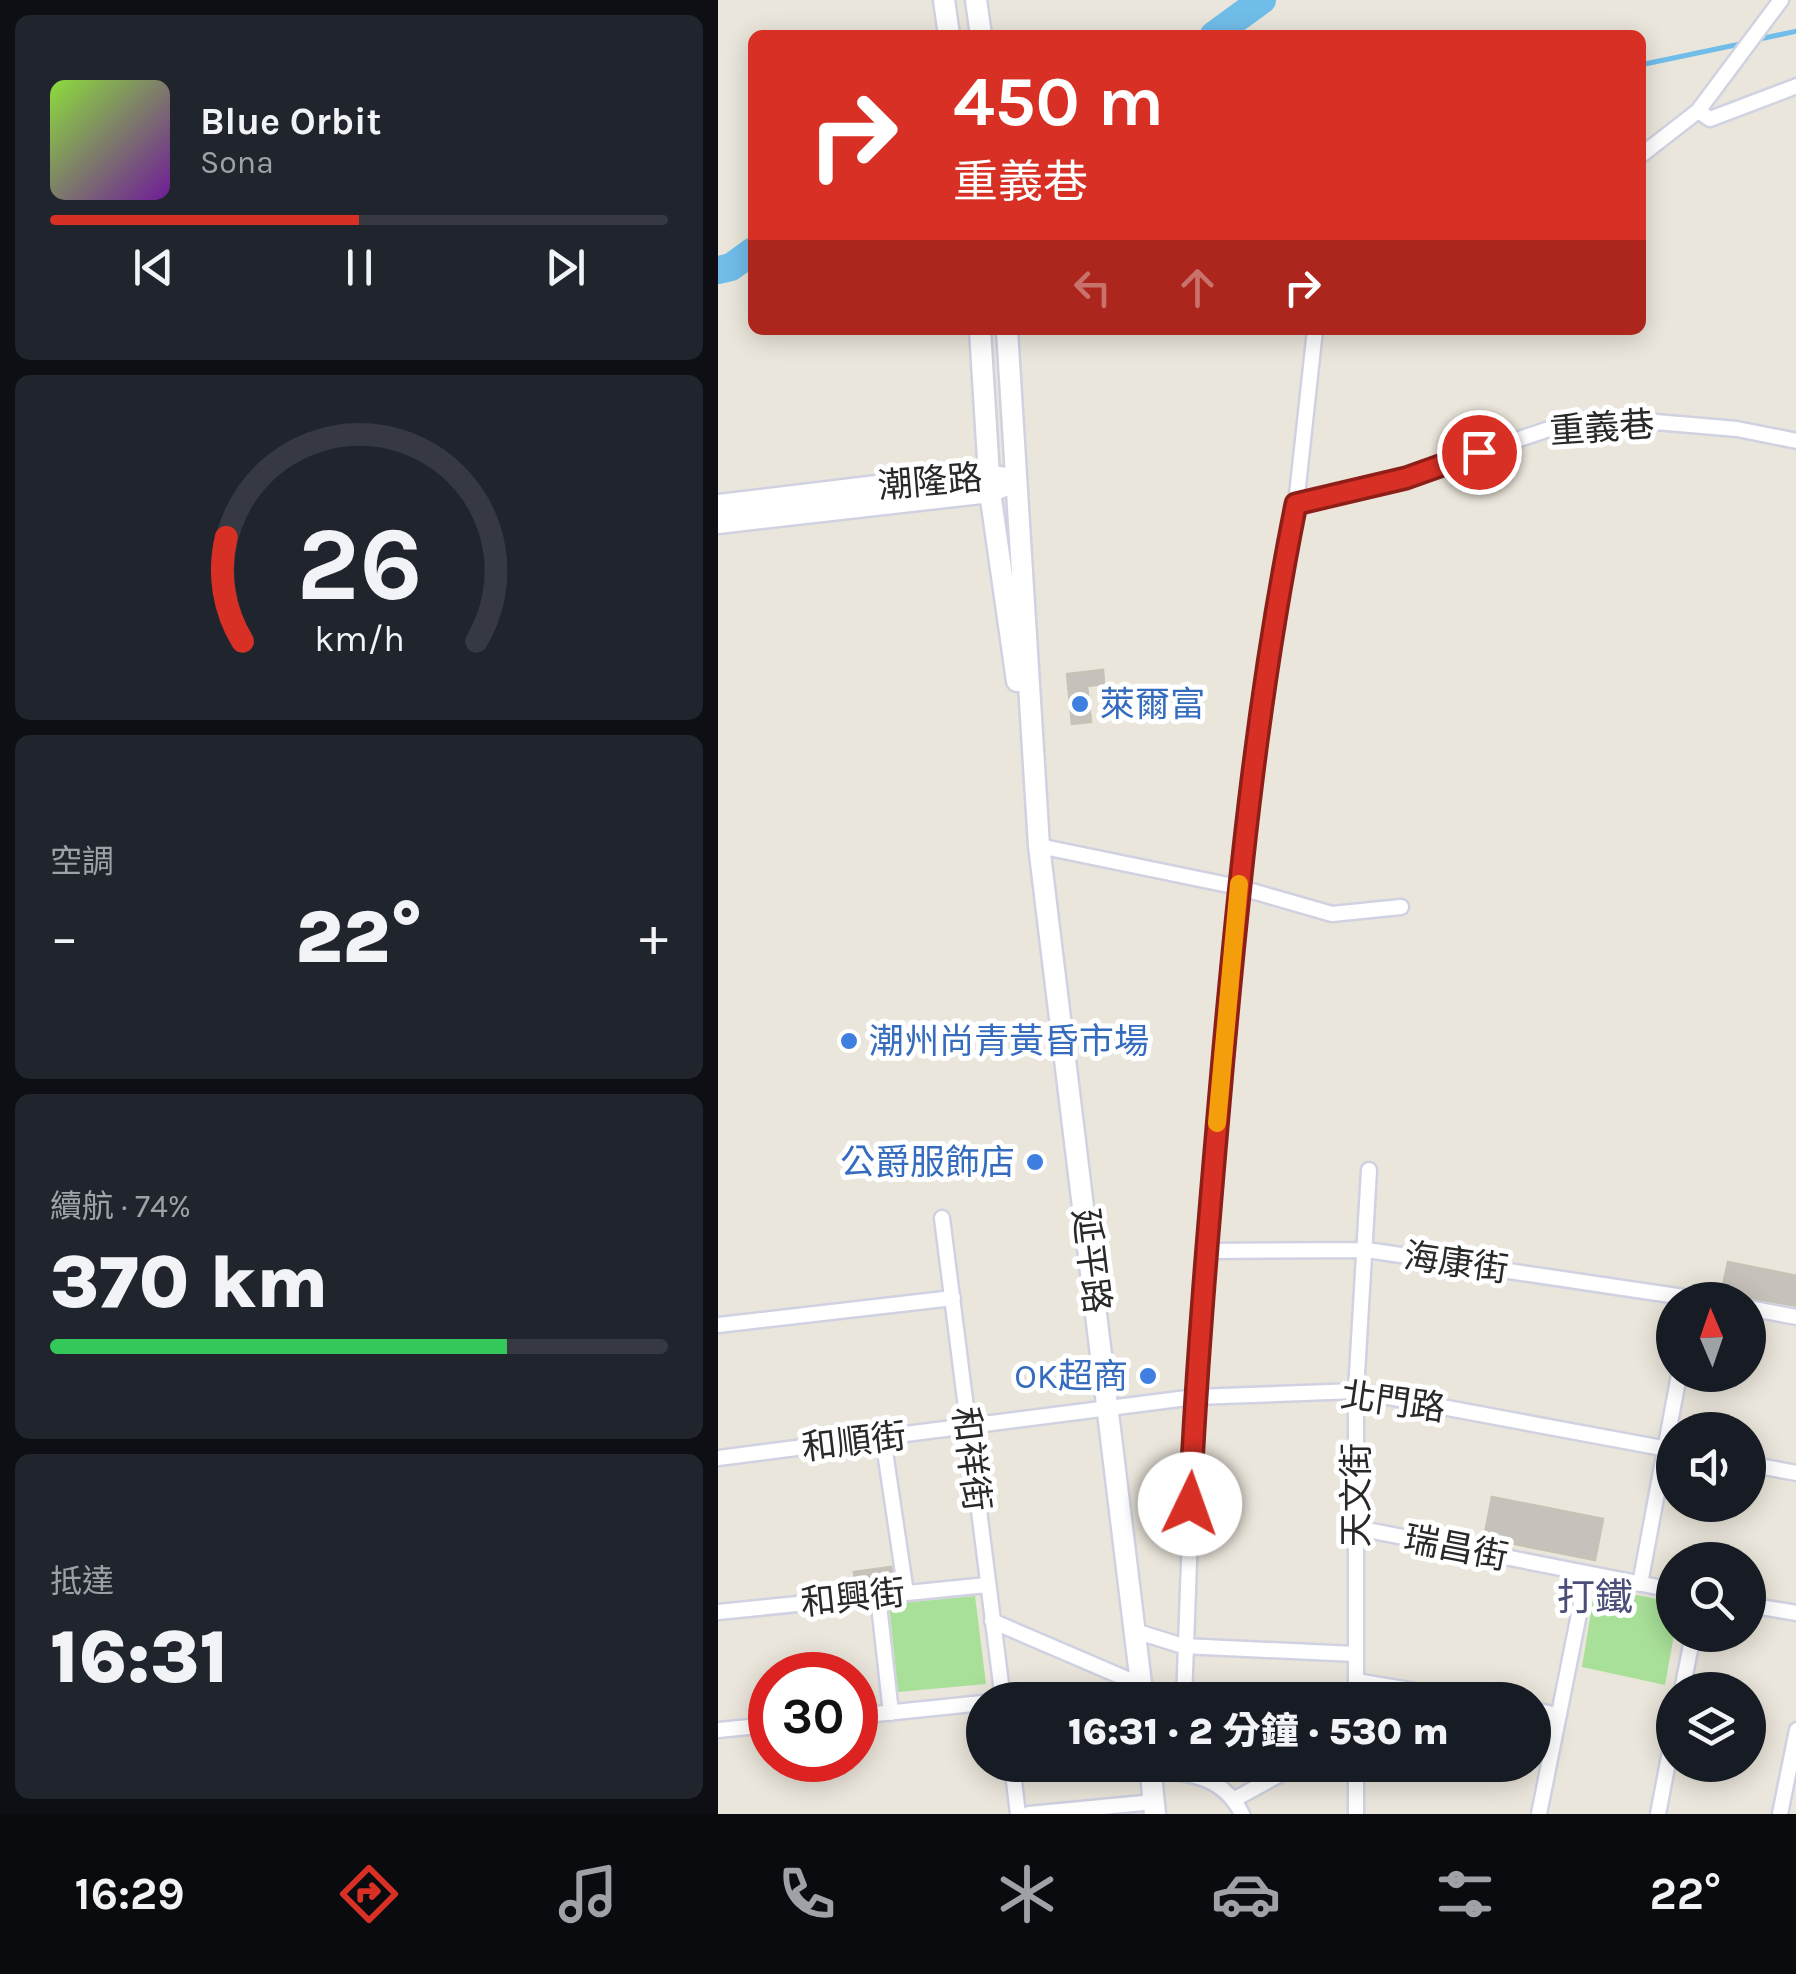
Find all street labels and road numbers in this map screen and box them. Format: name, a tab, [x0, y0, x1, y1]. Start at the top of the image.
street label: 重義巷	[1548, 404, 1656, 452]
street label: 潮隆路	[876, 457, 984, 507]
street label: 延平路	[1064, 1206, 1118, 1316]
street label: 海康街	[1401, 1235, 1511, 1291]
street label: 北門路	[1338, 1374, 1448, 1430]
street label: 和祥街	[944, 1404, 998, 1514]
street label: 和順街	[799, 1415, 909, 1469]
street label: 天文街	[1336, 1442, 1377, 1548]
street label: 瑞昌街	[1401, 1518, 1511, 1578]
street label: 和興街	[799, 1572, 907, 1624]

